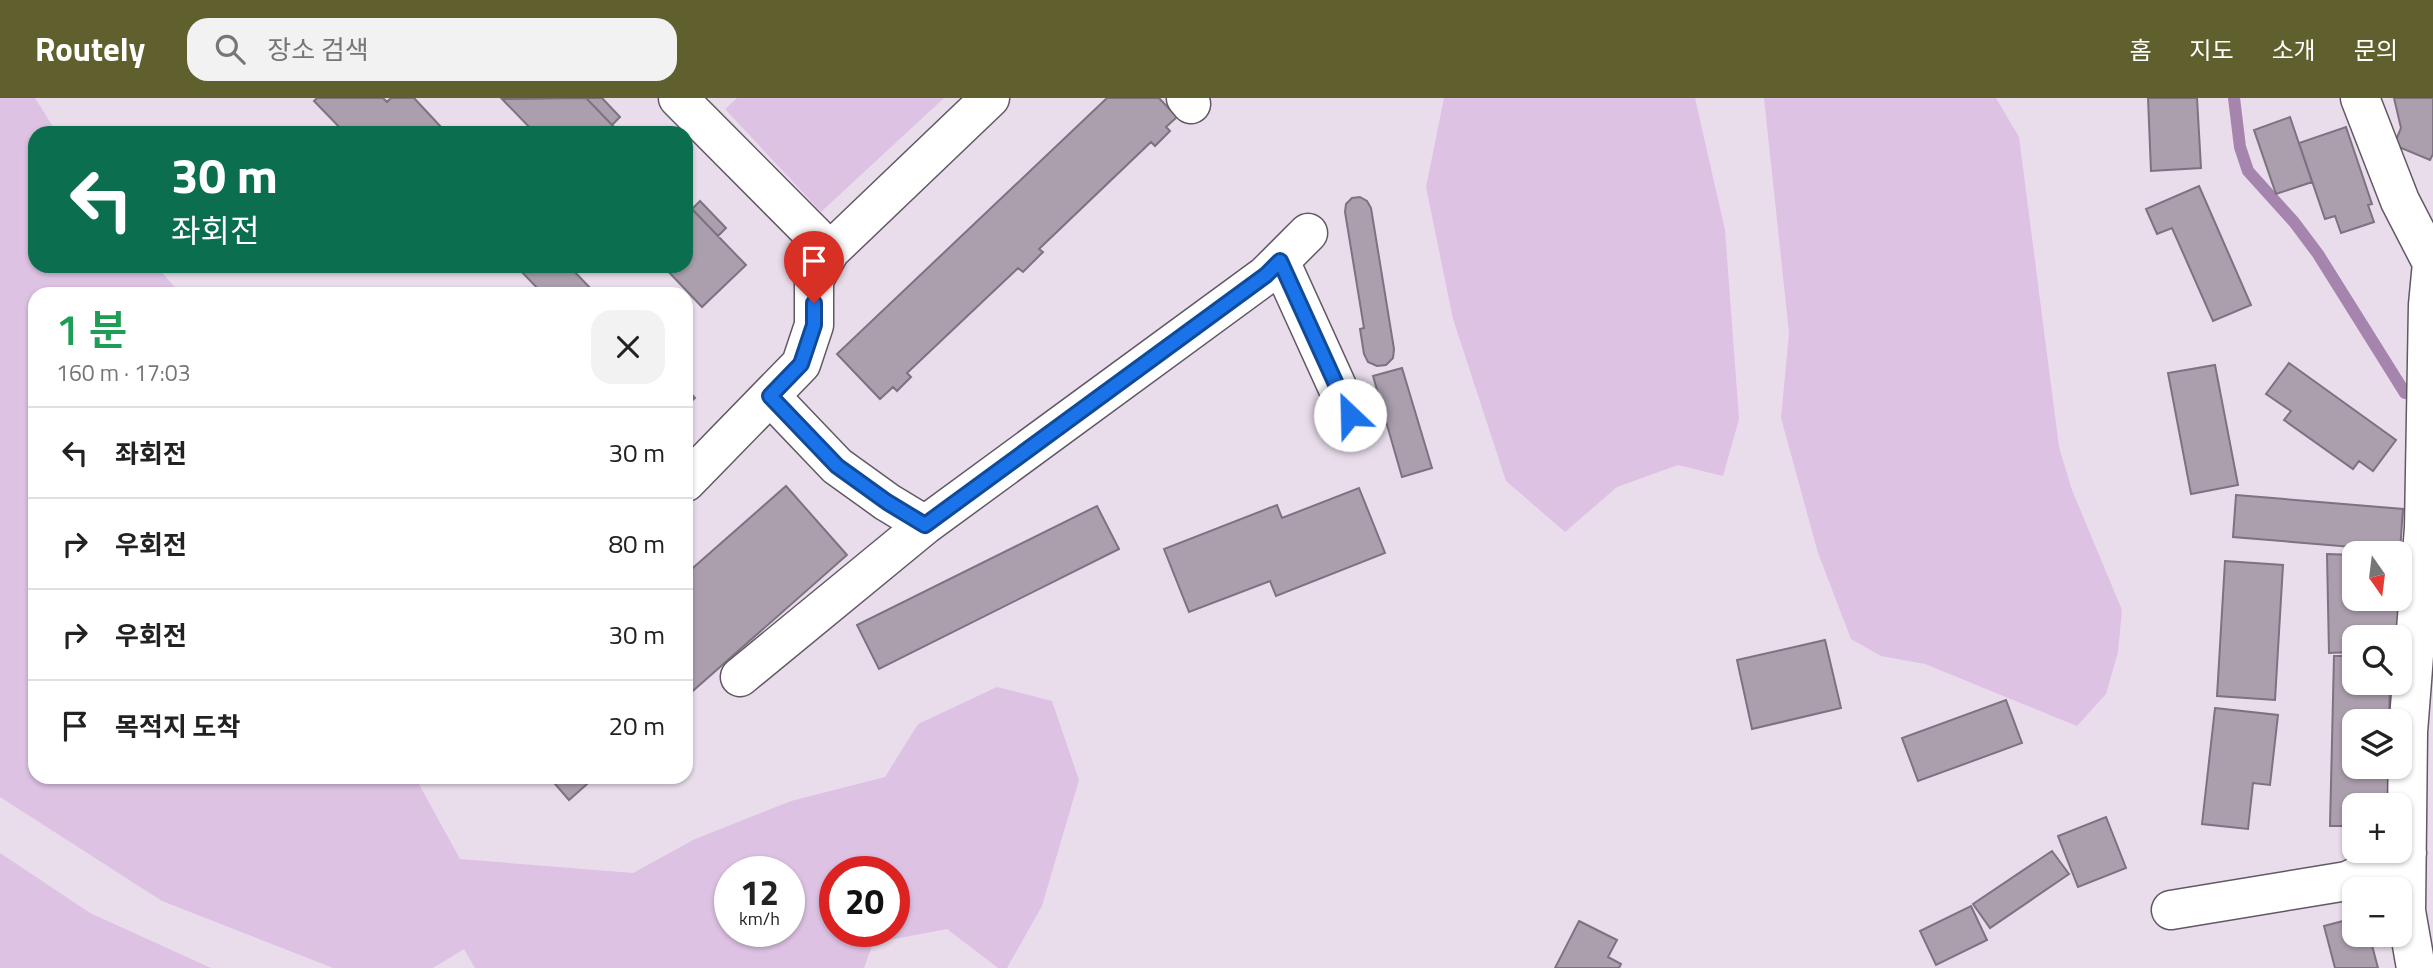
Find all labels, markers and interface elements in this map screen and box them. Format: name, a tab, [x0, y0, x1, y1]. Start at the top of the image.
search box	[187, 18, 677, 81]
text: Routely	[35, 24, 145, 74]
icon: search	[211, 30, 249, 68]
text: 장소 검색	[267, 30, 369, 69]
text: 홈	[2129, 32, 2151, 68]
text: 지도	[2189, 32, 2234, 68]
text: 소개	[2272, 32, 2316, 68]
text: 문의	[2354, 32, 2398, 68]
text: 30 m	[171, 137, 278, 212]
icon: left	[56, 154, 147, 245]
text: 좌회전	[171, 206, 259, 254]
pin	[784, 231, 844, 303]
icon: arrive	[795, 242, 833, 280]
text: 1 분	[56, 297, 127, 361]
button: close	[591, 310, 665, 384]
text: 160 m · 17:03	[56, 355, 191, 390]
position arrow	[1313, 378, 1387, 452]
text: 30 m	[608, 433, 665, 472]
icon: left	[56, 434, 94, 472]
text: 좌회전	[115, 434, 187, 473]
text: 80 m	[608, 524, 665, 563]
icon: right	[56, 525, 94, 563]
text: 우회전	[115, 525, 187, 564]
north arrow	[2342, 541, 2412, 611]
map controls	[2342, 541, 2412, 947]
text: 30 m	[608, 615, 665, 654]
icon: right	[56, 616, 94, 654]
text: 우회전	[115, 616, 187, 655]
button: search	[2342, 625, 2412, 695]
text: 20 m	[608, 706, 665, 745]
icon: arrive	[56, 707, 94, 745]
text: 목적지 도착	[115, 707, 240, 746]
button: layers	[2342, 709, 2412, 779]
button: +	[2342, 793, 2412, 863]
speed limit sign: 20	[819, 856, 910, 947]
text: 12	[740, 865, 779, 919]
button: −	[2342, 877, 2412, 947]
text: km/h	[739, 905, 780, 932]

